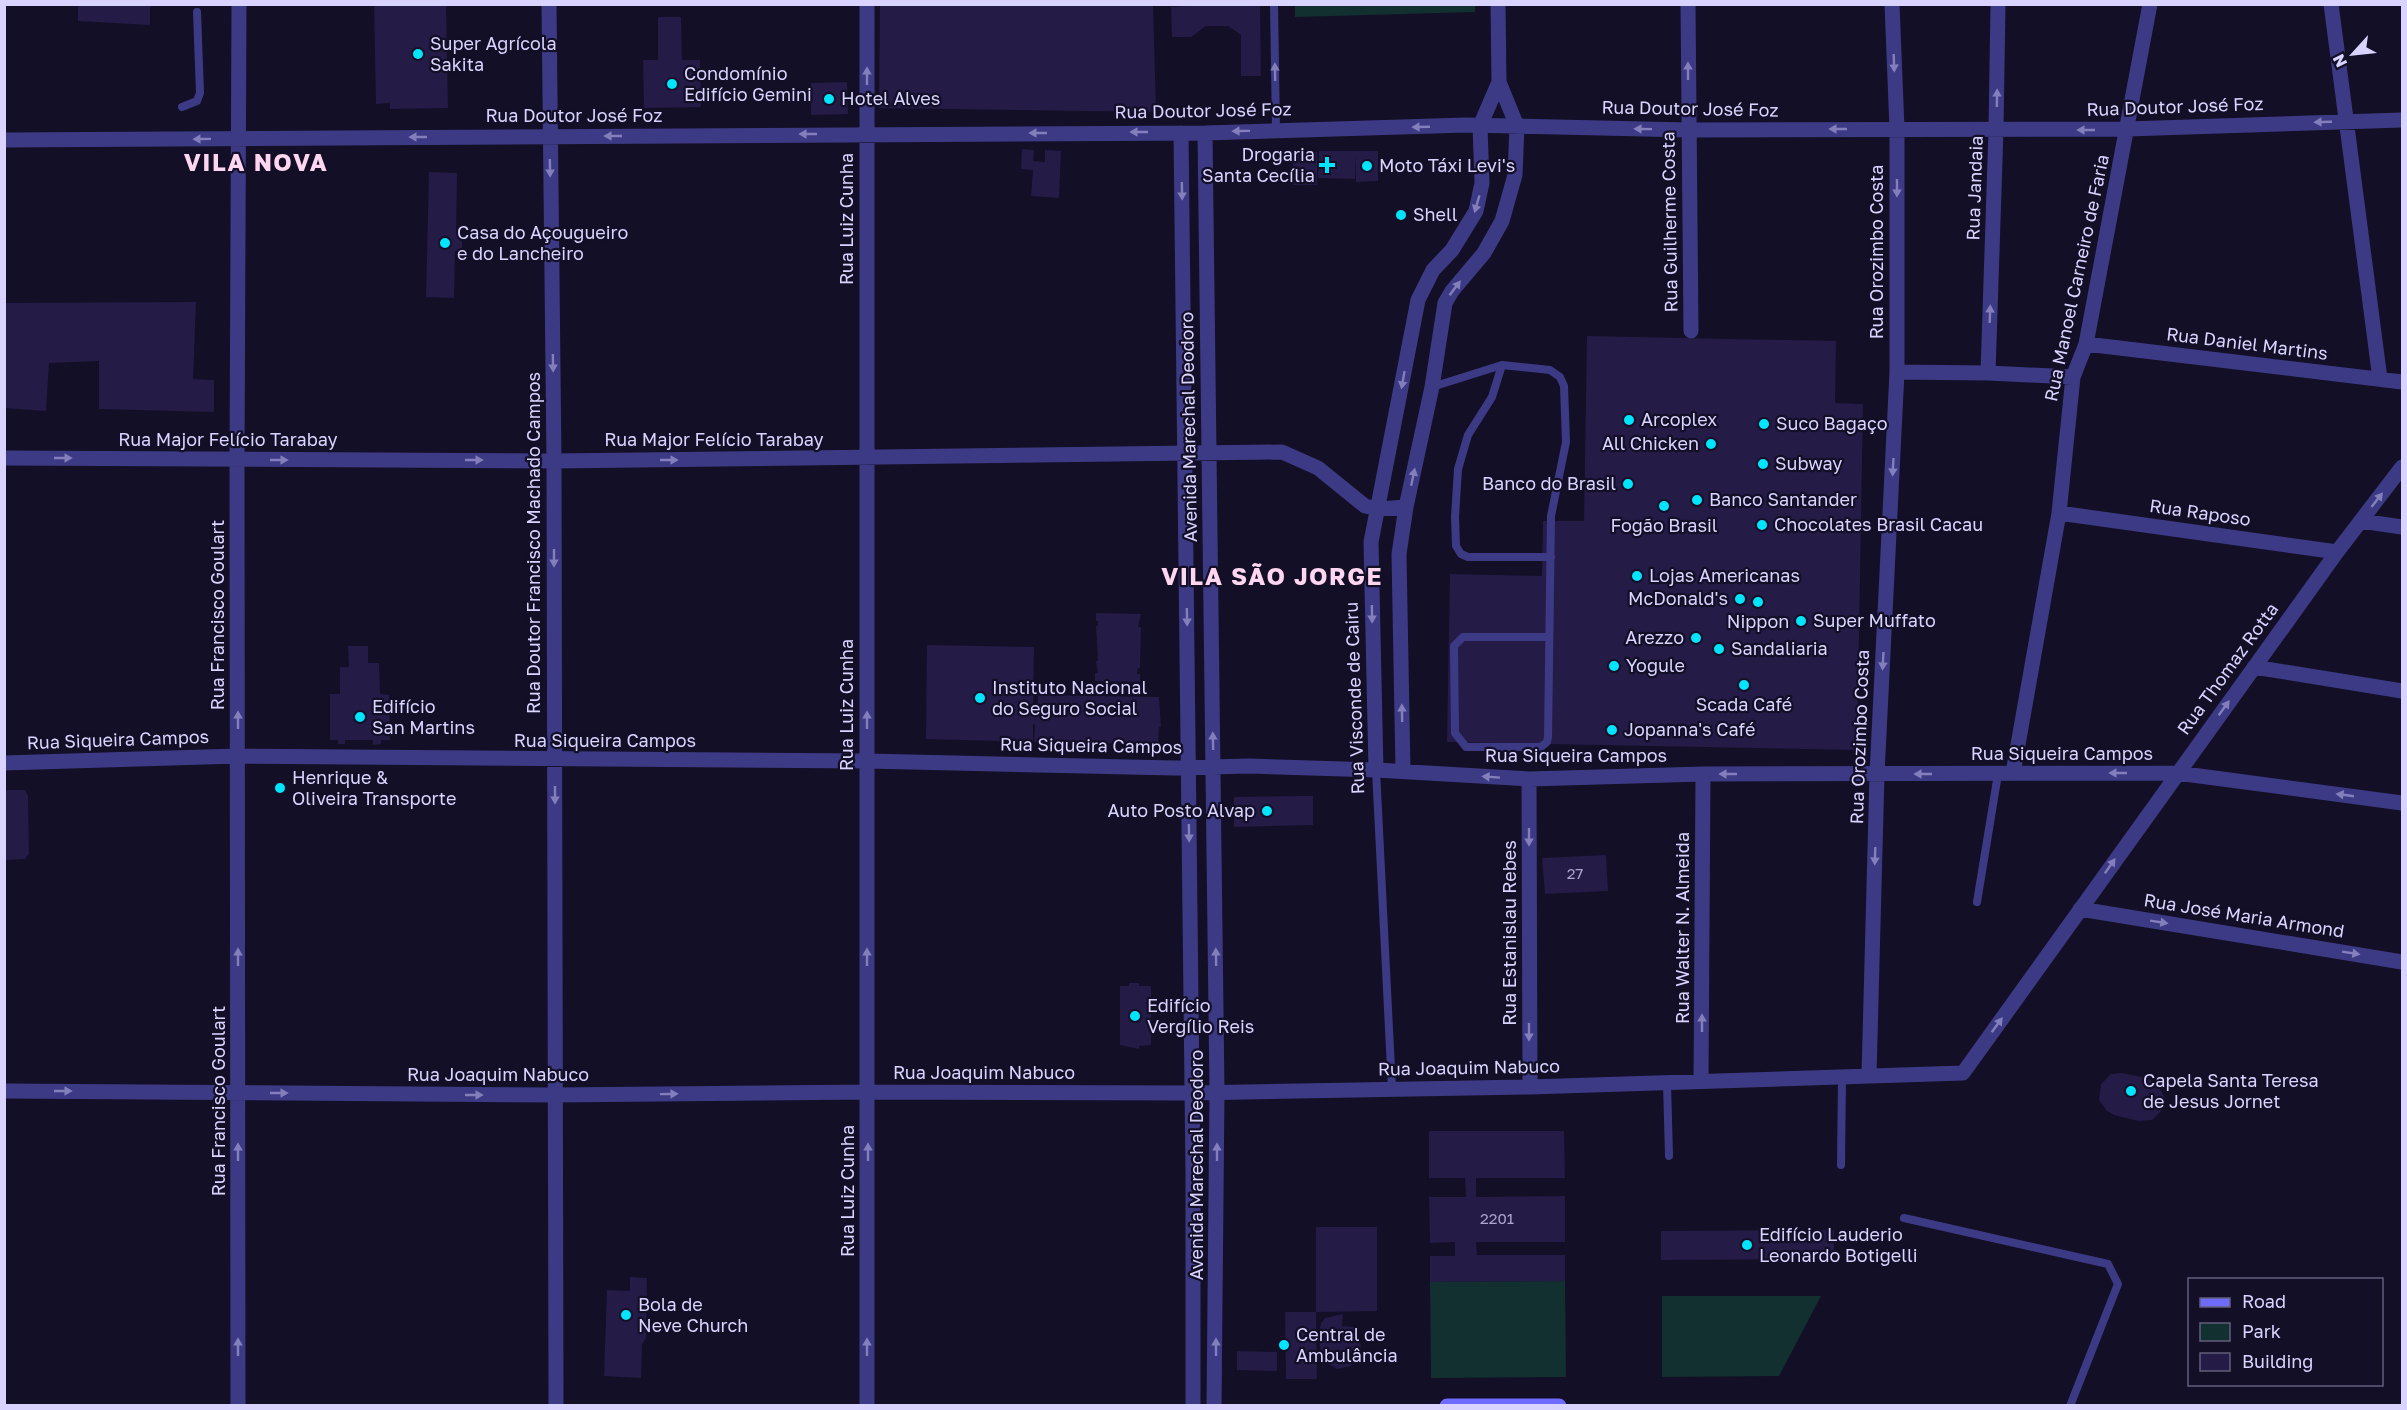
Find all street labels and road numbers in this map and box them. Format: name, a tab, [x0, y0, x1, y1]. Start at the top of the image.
street label: Rua Doutor José Foz	[2086, 92, 2264, 120]
street label: Rua Doutor José Foz	[1601, 95, 1779, 121]
street label: Rua Doutor José Foz	[1114, 97, 1292, 123]
street label: Rua Doutor José Foz	[485, 104, 663, 126]
street label: Rua Guilherme Costa	[1656, 131, 1682, 313]
street label: Rua Jandaia	[1961, 135, 1987, 241]
street label: Rua Manoel Carneiro de Faria	[2039, 152, 2113, 403]
street label: Rua Luiz Cunha	[835, 153, 857, 285]
street label: Rua Orozimbo Costa	[1865, 165, 1887, 339]
street label: Avenida Marechal Deodoro	[1175, 312, 1201, 542]
street label: Rua Daniel Martins	[2165, 322, 2329, 364]
street label: Rua Doutor Francisco Machado Campos	[522, 372, 544, 714]
street label: Rua Major Felício Tarabay	[118, 428, 338, 450]
street label: Rua Major Felício Tarabay	[604, 428, 824, 450]
street label: Rua Raposo	[2148, 494, 2252, 530]
street label: Rua Francisco Goulart	[206, 520, 228, 710]
street label: Rua Thomaz Rotta	[2172, 598, 2282, 739]
street label: Rua Visconde de Cairu	[1340, 601, 1368, 795]
street label: Rua Luiz Cunha	[835, 639, 857, 771]
street label: Rua Orozimbo Costa	[1845, 649, 1873, 825]
street label: Rua Siqueira Campos	[26, 725, 209, 753]
street label: Rua Siqueira Campos	[514, 729, 696, 751]
street label: Rua Siqueira Campos	[1000, 732, 1182, 758]
street label: Rua Siqueira Campos	[1971, 742, 2153, 764]
street label: Rua Siqueira Campos	[1485, 744, 1667, 766]
street label: Rua Walter N. Almeida	[1671, 832, 1693, 1024]
street label: Rua Estanislau Rebes	[1498, 840, 1520, 1026]
street label: Rua José Maria Armond	[2142, 888, 2346, 942]
street label: Rua Francisco Goulart	[207, 1006, 229, 1196]
street label: Avenida Marechal Deodoro	[1185, 1050, 1207, 1280]
street label: Rua Joaquim Nabuco	[1378, 1054, 1560, 1080]
street label: Rua Joaquim Nabuco	[893, 1061, 1075, 1083]
street label: Rua Joaquim Nabuco	[407, 1063, 589, 1085]
street label: Rua Luiz Cunha	[836, 1125, 858, 1257]

